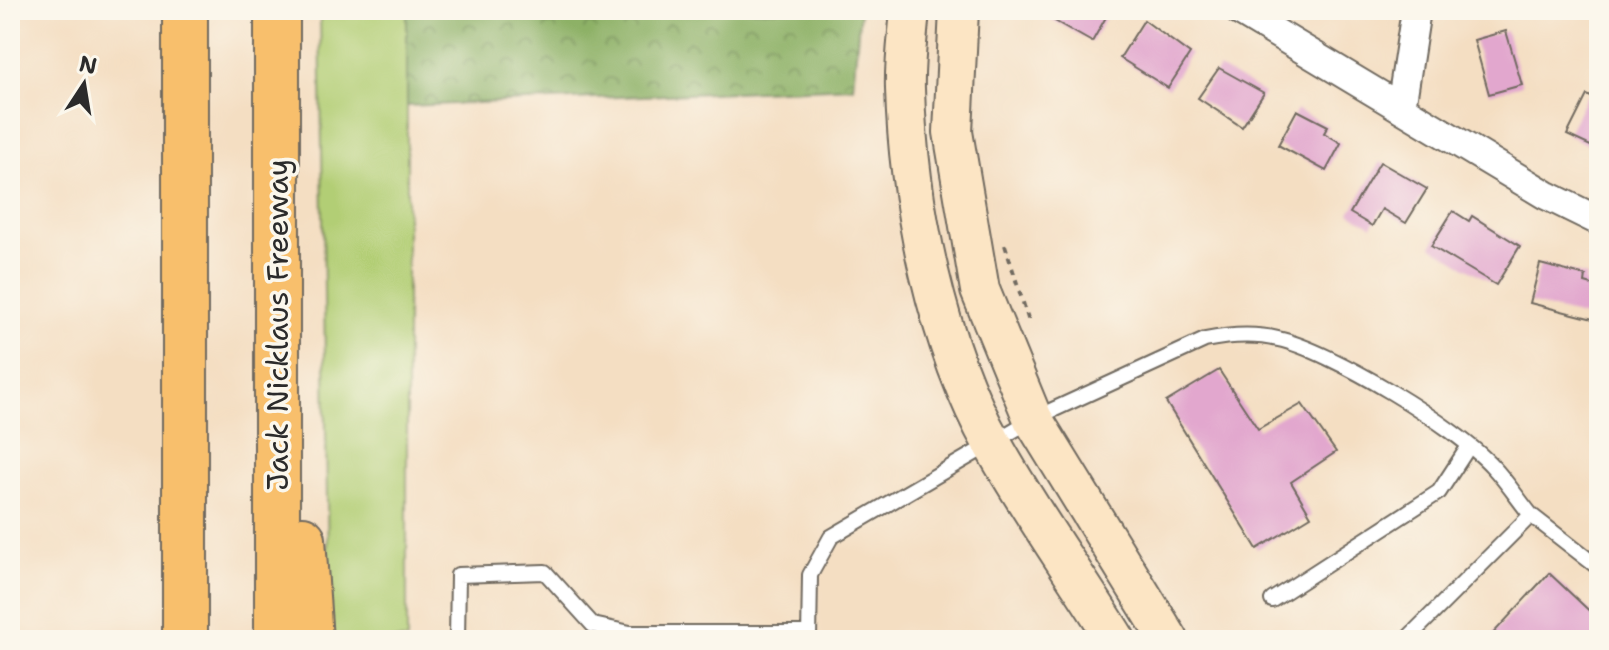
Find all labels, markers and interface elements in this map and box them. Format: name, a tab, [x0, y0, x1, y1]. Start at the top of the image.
north arrow	[44, 44, 124, 124]
text: N	[77, 49, 100, 81]
street label: Jack Nicklaus Freeway	[257, 159, 298, 491]

